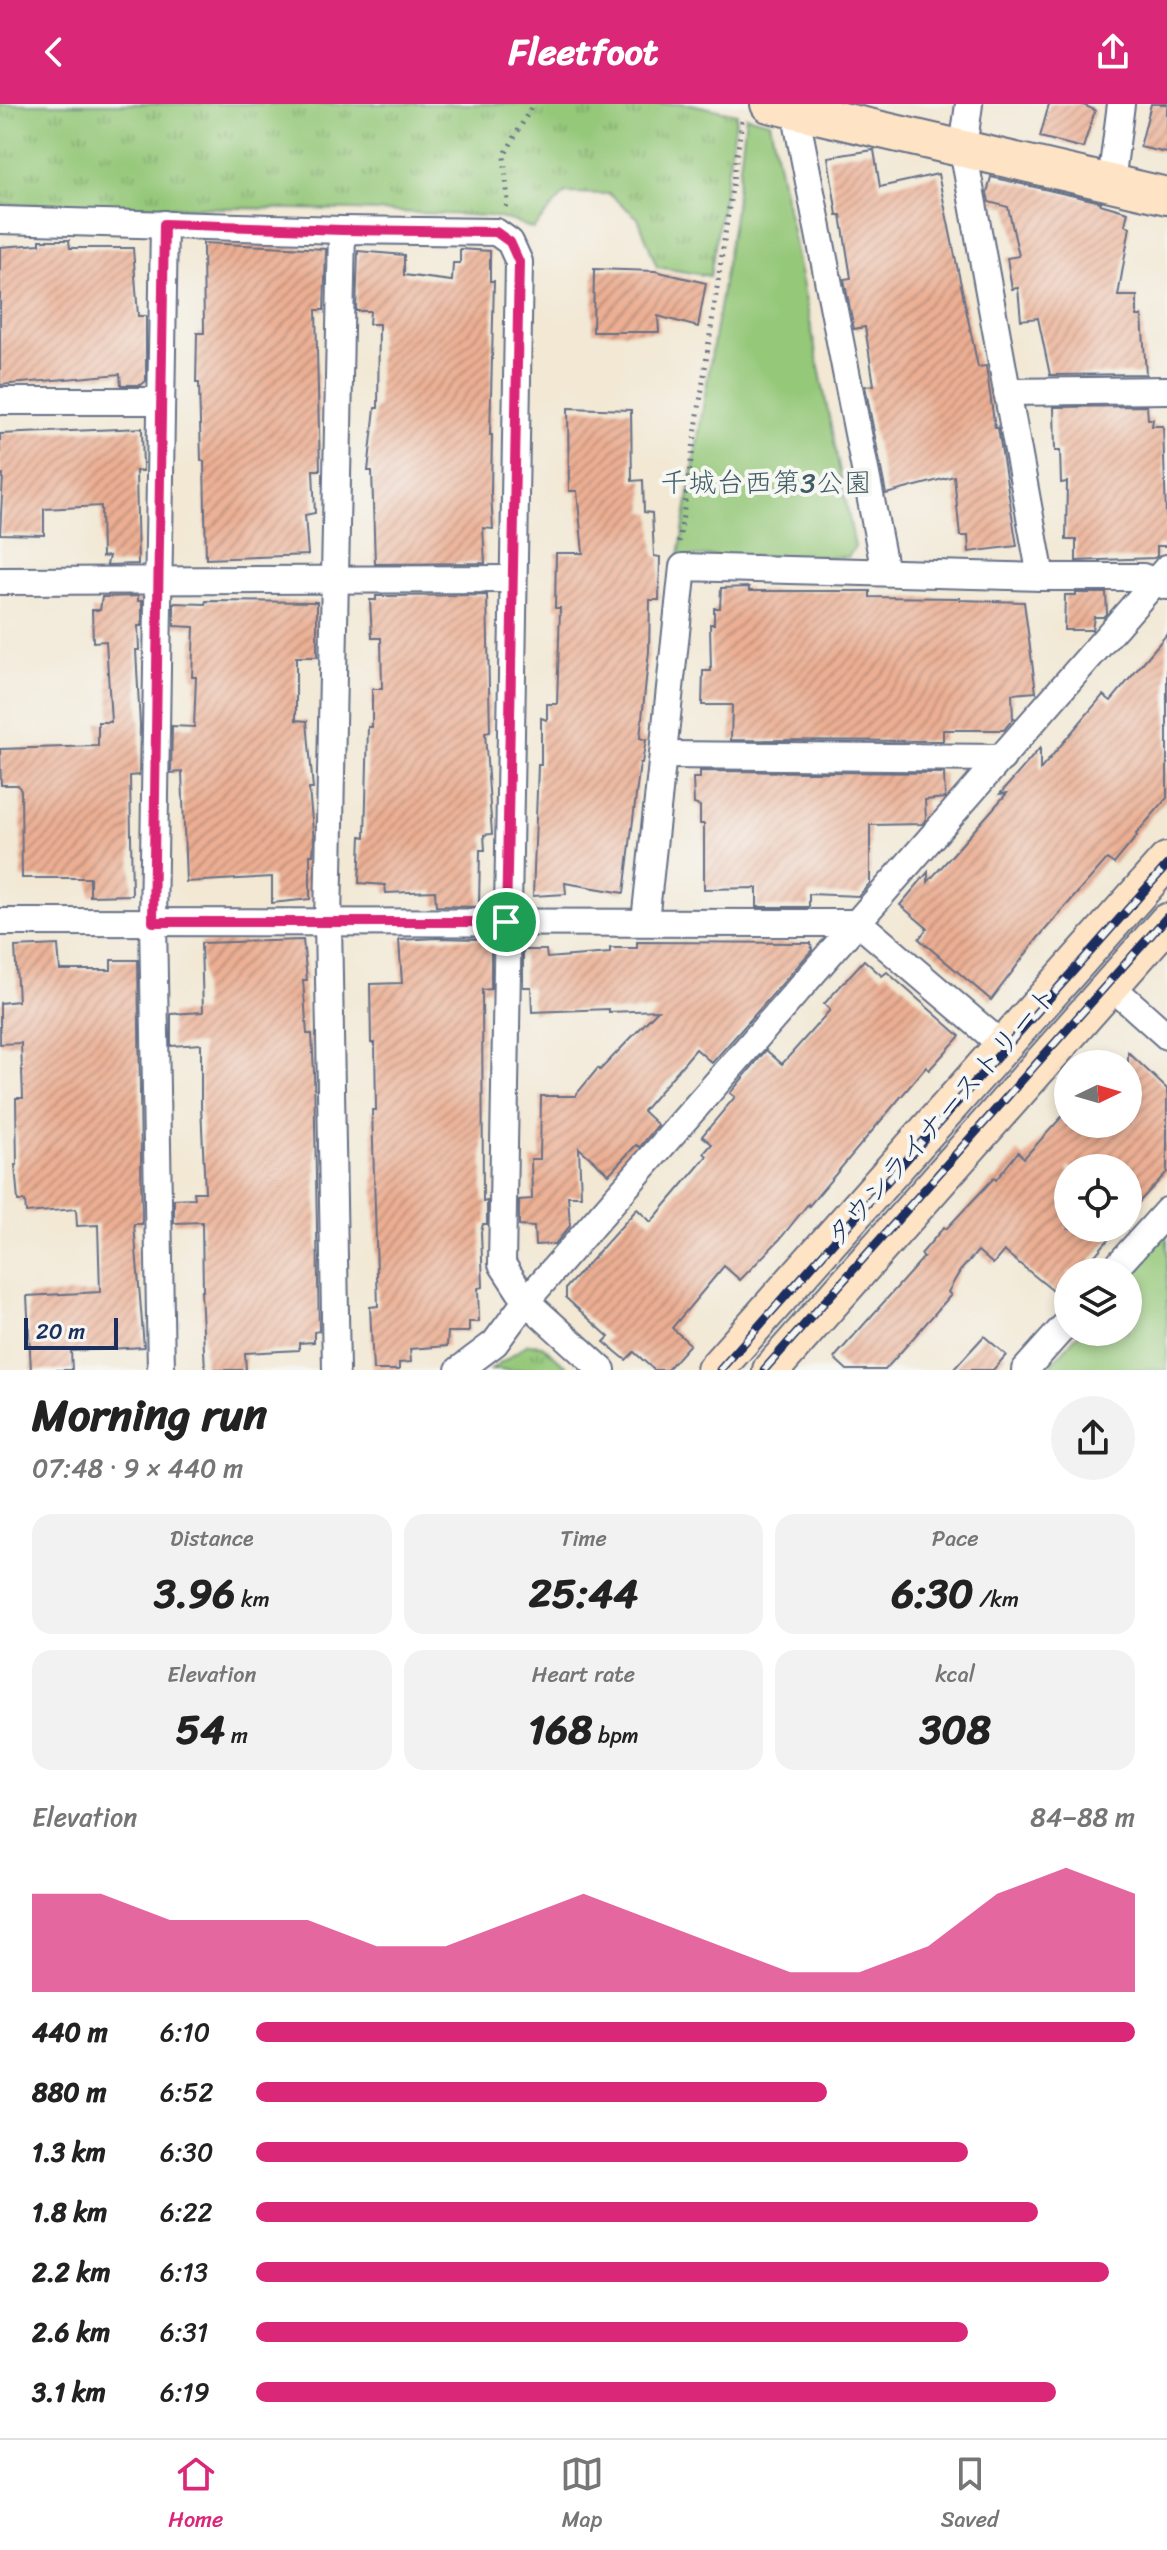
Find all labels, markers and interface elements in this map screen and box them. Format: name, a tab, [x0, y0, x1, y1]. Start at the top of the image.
text: Fleetfoot	[508, 20, 659, 84]
icon: back	[32, 30, 76, 74]
icon: share	[1091, 30, 1135, 74]
park label: 千城台西第3公園	[660, 458, 872, 507]
pin	[472, 888, 540, 956]
icon: arrive	[484, 900, 528, 944]
street label: タウンライナーストリート	[813, 973, 1070, 1258]
north arrow	[1054, 1050, 1142, 1138]
map controls	[1054, 1050, 1142, 1346]
button: locate	[1054, 1154, 1142, 1242]
button: layers	[1054, 1258, 1142, 1346]
text: 20 m	[36, 1312, 85, 1351]
scale bar	[24, 1314, 118, 1350]
text: Morning run	[32, 1376, 267, 1454]
button: share	[1051, 1396, 1135, 1480]
text: 07:48 · 9 × 440 m	[32, 1445, 243, 1491]
text: Distance	[170, 1519, 254, 1558]
text: Time	[560, 1519, 607, 1558]
text: Pace	[932, 1519, 979, 1558]
text: 3.96	[154, 1558, 235, 1629]
text: 25:44	[529, 1558, 638, 1629]
text: 6:30	[892, 1558, 974, 1629]
text: km	[235, 1580, 270, 1619]
text: /km	[974, 1580, 1019, 1619]
text: Elevation	[167, 1655, 256, 1694]
text: Heart rate	[532, 1655, 635, 1694]
text: kcal	[935, 1655, 975, 1694]
text: 54	[176, 1694, 225, 1765]
text: 168	[528, 1694, 592, 1765]
text: 308	[919, 1694, 991, 1765]
text: m	[225, 1716, 248, 1755]
text: bpm	[592, 1716, 639, 1755]
text: Elevation	[32, 1794, 137, 1840]
text: 84–88 m	[1030, 1794, 1135, 1840]
text: 440 m	[32, 2009, 108, 2055]
text: 6:10	[160, 2009, 210, 2055]
text: 880 m	[32, 2069, 107, 2115]
text: 6:52	[160, 2069, 214, 2115]
text: 1.3 km	[32, 2129, 106, 2175]
text: 6:30	[160, 2129, 213, 2175]
text: 1.8 km	[32, 2189, 107, 2235]
text: 6:22	[160, 2189, 213, 2235]
text: 2.2 km	[32, 2249, 110, 2295]
text: 6:13	[160, 2249, 208, 2295]
text: 2.6 km	[32, 2309, 110, 2355]
text: 6:31	[160, 2309, 208, 2355]
text: 3.1 km	[32, 2369, 106, 2415]
text: 6:19	[160, 2369, 210, 2415]
tab: Home	[168, 2452, 223, 2539]
tab: Map	[560, 2452, 604, 2539]
tab: Saved	[941, 2452, 999, 2539]

